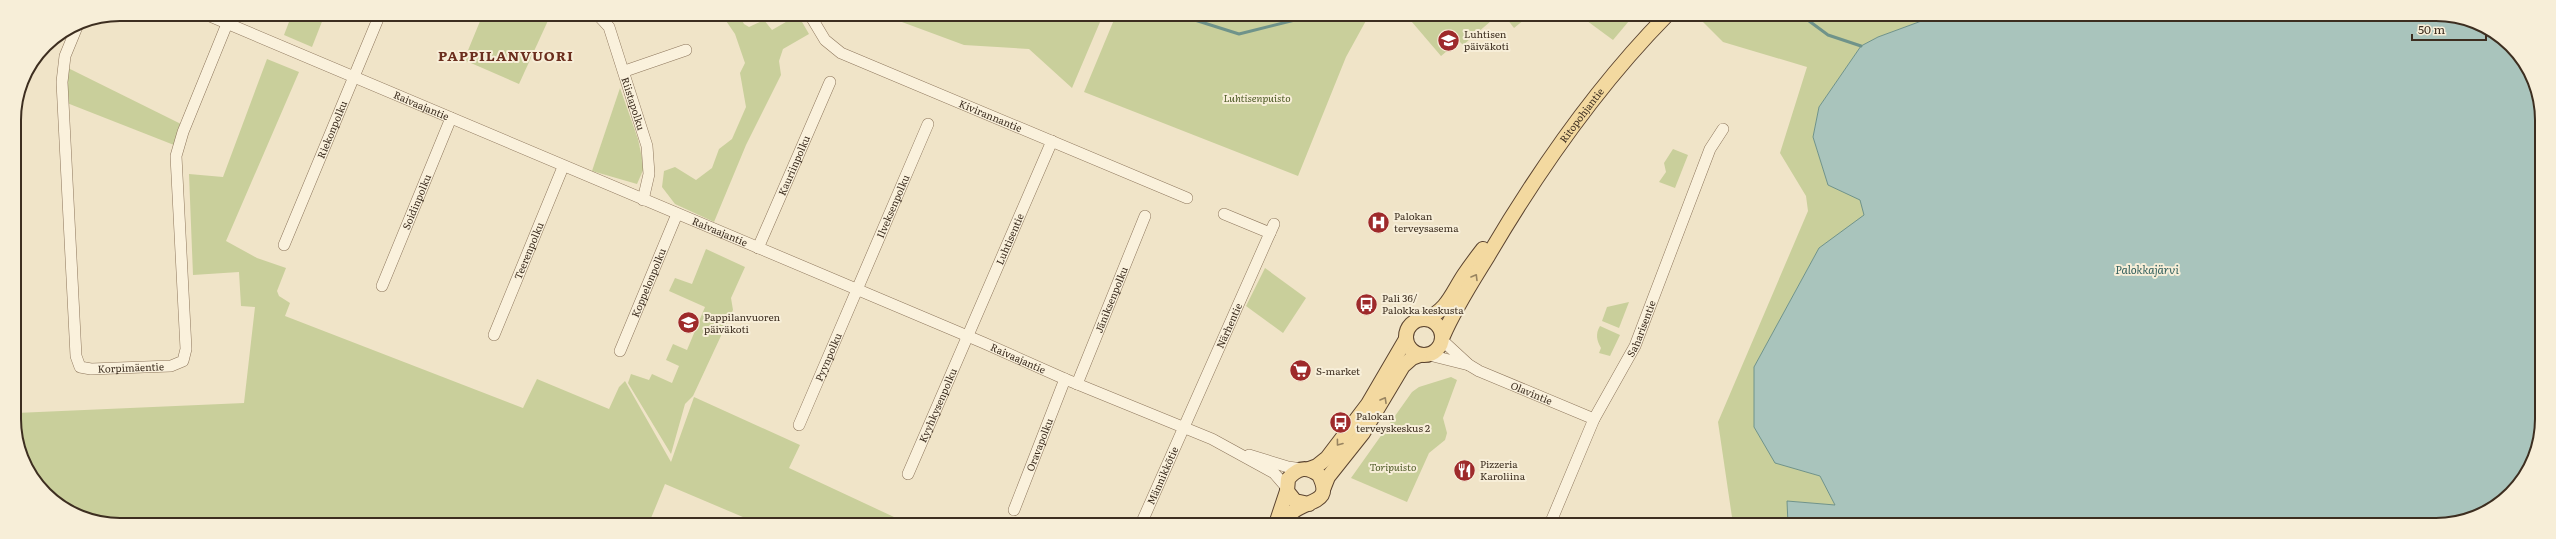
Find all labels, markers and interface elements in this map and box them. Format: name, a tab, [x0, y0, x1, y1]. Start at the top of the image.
scale bar	[2412, 16, 2486, 42]
text: 50 m	[2418, 20, 2445, 38]
place label: Luhtisen päiväkoti	[1464, 26, 1509, 53]
school or university icon: Luhtisen päiväkoti	[1435, 27, 1461, 53]
district label: PAPPILANVUORI	[438, 45, 574, 65]
street label: Riistapolku	[618, 75, 650, 133]
street label: Ritopohjantie	[1555, 84, 1607, 146]
street label: Raivaajantie	[392, 87, 452, 123]
park label: Luhtisenpuisto	[1223, 90, 1291, 105]
street label: Kivirannantie	[957, 95, 1025, 135]
street label: Riekonpolku	[313, 97, 350, 161]
street label: Kauriinpolku	[774, 132, 813, 198]
street label: Soidinpolku	[398, 171, 434, 232]
street label: Ilveksenpolku	[872, 171, 913, 240]
place label: Palokan terveysasema	[1394, 208, 1459, 235]
hospital icon: Palokan terveysasema	[1365, 209, 1391, 235]
street label: Luhtisentie	[991, 211, 1027, 267]
street label: Raivaajantie	[690, 213, 750, 249]
street label: Teerenpolku	[510, 219, 547, 282]
street label: Koppelonpolku	[627, 245, 669, 319]
water label: Palokkajärvi	[2115, 261, 2180, 277]
street label: Jäniksenpolku	[1091, 263, 1131, 335]
one-way arrow	[1471, 274, 1478, 281]
place label: Pali 36/ Palokka keskusta	[1382, 290, 1464, 317]
bus stop icon: Pali 36/ Palokka keskusta	[1354, 291, 1380, 317]
street label: Saharisentie	[1622, 298, 1659, 359]
street label: Närhentie	[1212, 300, 1245, 351]
place label: Pappilanvuoren päiväkoti	[704, 309, 780, 336]
school or university icon: Pappilanvuoren päiväkoti	[676, 310, 702, 336]
street label: Pyynpolku	[811, 329, 845, 383]
street label: Raivaajantie	[988, 339, 1048, 377]
street label: Korpimäentie	[97, 358, 164, 376]
supermarket icon: S-market	[1288, 358, 1314, 384]
place label: S-market	[1316, 363, 1360, 378]
street label: Kyyhkysenpolku	[915, 365, 960, 445]
street label: Olavintie	[1509, 377, 1555, 408]
one-way arrow	[1380, 397, 1387, 404]
place label: Palokan terveyskeskus 2	[1356, 408, 1430, 435]
bus stop icon: Palokan terveyskeskus 2	[1328, 409, 1354, 435]
street label: Oravapolku	[1022, 415, 1056, 473]
one-way arrow	[1336, 438, 1343, 445]
street label: Männikkötie	[1143, 444, 1181, 507]
place label: Pizzeria Karoliina	[1480, 456, 1526, 483]
restaurant icon: Pizzeria Karoliina	[1451, 457, 1477, 483]
park label: Toripuisto	[1370, 459, 1416, 474]

